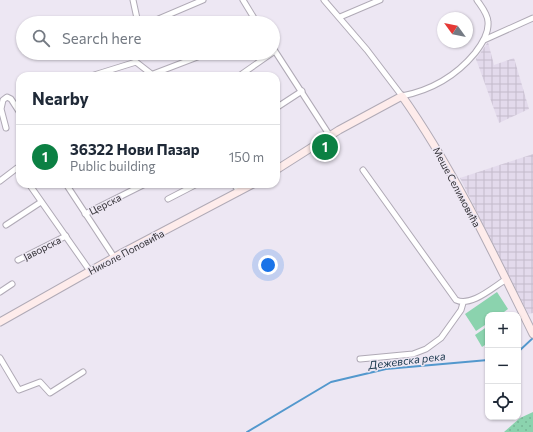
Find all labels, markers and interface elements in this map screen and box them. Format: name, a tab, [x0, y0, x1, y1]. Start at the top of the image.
north arrow	[437, 12, 473, 48]
search box	[16, 16, 280, 60]
icon: search	[30, 27, 52, 49]
text: Search here	[62, 29, 141, 47]
text: Nearby	[32, 88, 89, 109]
pin: 1	[312, 132, 338, 162]
text: 36322 Нови Пазар	[70, 140, 200, 158]
street label: Меше Селимовића	[431, 145, 483, 229]
text: 1	[42, 149, 48, 165]
text: 150 m	[229, 149, 264, 165]
text: Public building	[70, 158, 156, 174]
street label: Церска	[87, 191, 123, 217]
street label: Николе Поповића	[86, 227, 166, 277]
street label: Јаворска	[21, 233, 63, 263]
your location	[258, 255, 278, 275]
map controls	[485, 312, 521, 420]
button: +	[485, 312, 521, 348]
button: −	[485, 348, 521, 384]
water label: Дежевска река	[367, 349, 447, 371]
button: locate	[485, 384, 521, 420]

